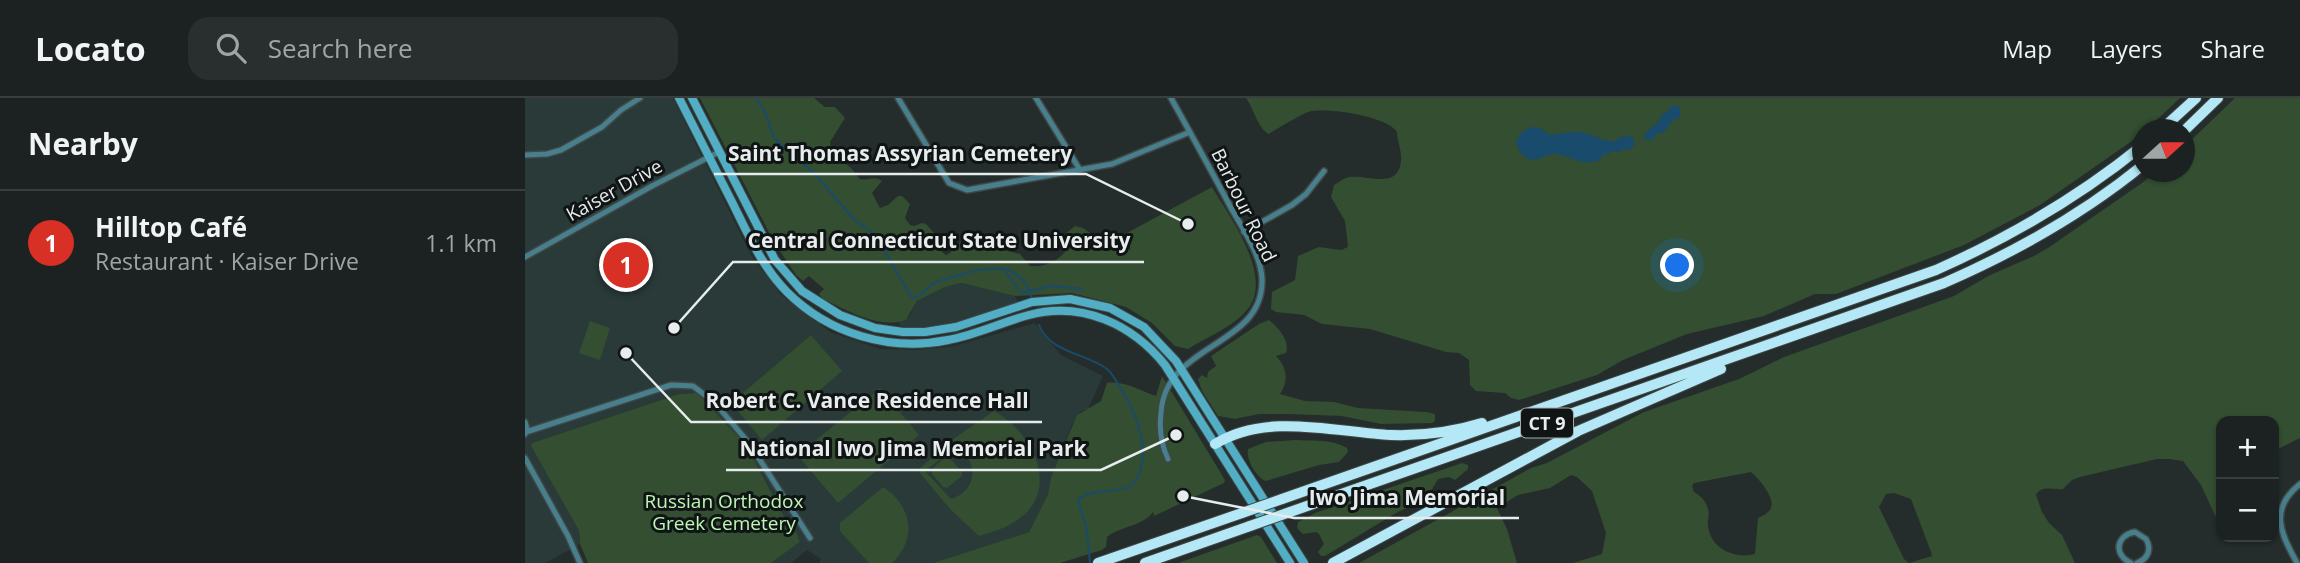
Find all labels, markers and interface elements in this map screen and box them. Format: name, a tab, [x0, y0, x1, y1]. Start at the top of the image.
search box	[188, 17, 678, 80]
text: Locato	[35, 26, 146, 71]
icon: search	[212, 29, 250, 67]
text: Search here	[268, 30, 413, 66]
text: Map	[2002, 32, 2052, 65]
text: Layers	[2090, 32, 2163, 65]
text: Share	[2201, 32, 2265, 65]
north arrow	[2132, 119, 2195, 182]
text: Nearby	[28, 123, 138, 164]
callout: Saint Thomas Assyrian Cemetery	[714, 132, 1086, 174]
text: Saint Thomas Assyrian Cemetery	[728, 139, 1072, 167]
street label: Barbour Road	[1205, 144, 1283, 266]
street label: Kaiser Drive	[561, 153, 667, 227]
text: Hilltop Café	[95, 209, 247, 245]
callout: Central Connecticut State University	[733, 220, 1144, 262]
text: Central Connecticut State University	[748, 226, 1131, 254]
text: 1	[44, 227, 58, 259]
text: 1.1 km	[425, 227, 497, 259]
pin: 1	[603, 239, 649, 291]
text: Restaurant · Kaiser Drive	[95, 245, 359, 277]
your location	[1660, 248, 1694, 282]
callout: Robert C. Vance Residence Hall	[691, 380, 1042, 422]
text: Robert C. Vance Residence Hall	[705, 386, 1029, 414]
road number: CT 9	[1521, 408, 1573, 438]
map controls	[2216, 416, 2279, 542]
button: +	[2216, 416, 2279, 479]
callout: National Iwo Jima Memorial Park	[726, 428, 1101, 470]
text: National Iwo Jima Memorial Park	[740, 434, 1087, 462]
callout: Iwo Jima Memorial	[1294, 476, 1519, 518]
button: −	[2216, 479, 2279, 542]
text: Iwo Jima Memorial	[1309, 483, 1505, 511]
park label: Russian Orthodox Greek Cemetery	[645, 488, 803, 536]

